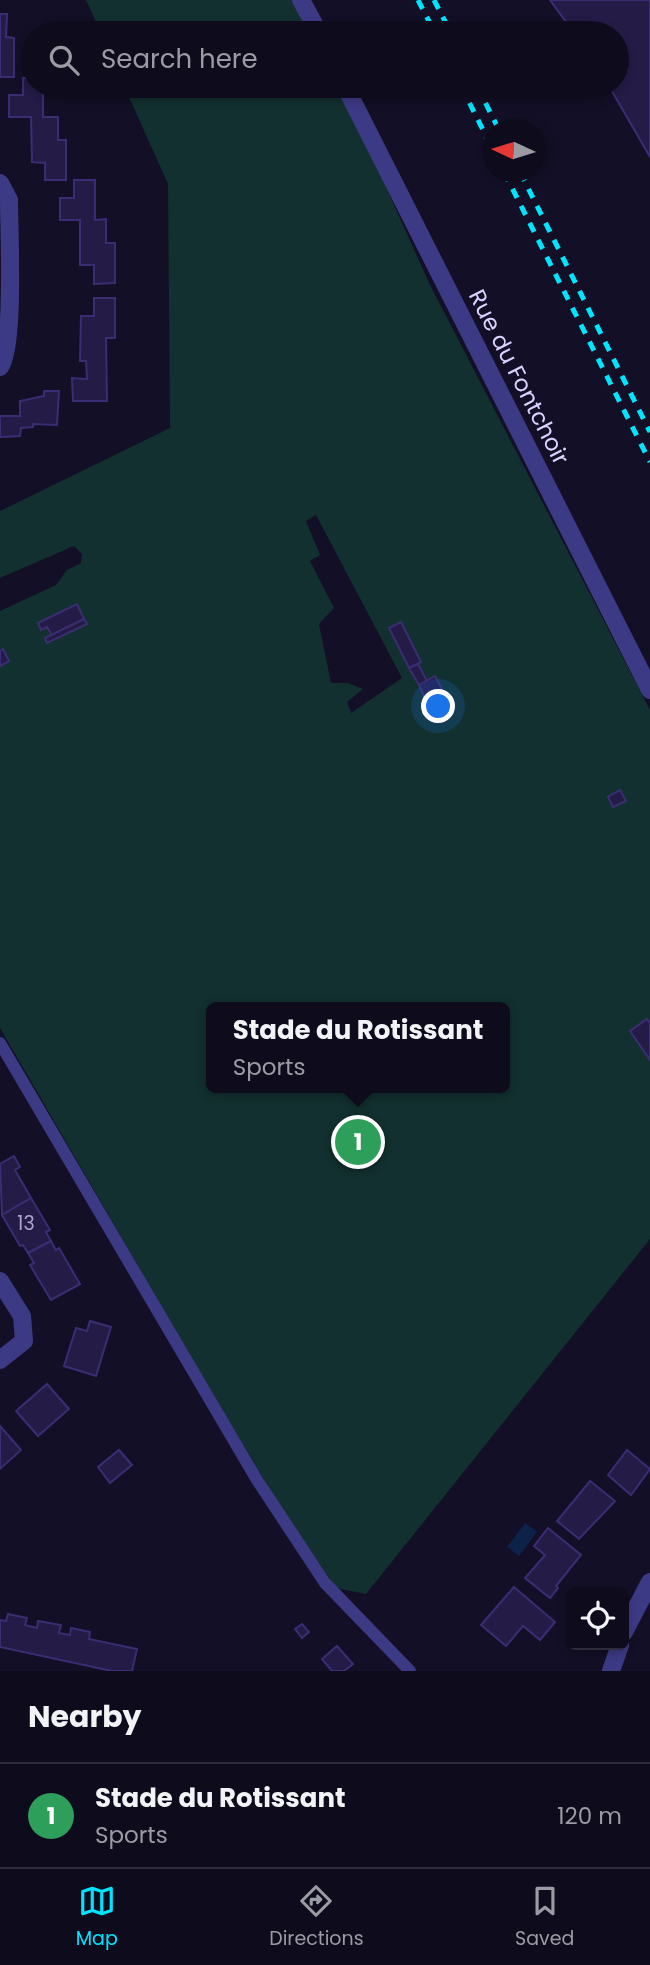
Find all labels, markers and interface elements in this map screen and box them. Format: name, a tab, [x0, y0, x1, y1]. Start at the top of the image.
search box	[21, 21, 629, 98]
icon: search	[45, 41, 83, 79]
text: Search here	[101, 41, 258, 77]
north arrow	[482, 119, 545, 182]
street label: Rue du Fontchoir	[461, 284, 577, 470]
your location	[421, 689, 455, 723]
popup	[206, 1002, 510, 1093]
text: Stade du Rotissant	[233, 1012, 483, 1048]
text: Sports	[233, 1051, 305, 1083]
pin: 1	[335, 1116, 381, 1168]
house number: 13	[17, 1210, 35, 1237]
map controls	[566, 1587, 629, 1650]
button: locate	[566, 1587, 629, 1650]
text: Nearby	[28, 1695, 142, 1738]
text: Stade du Rotissant	[95, 1780, 346, 1816]
text: 1	[47, 1800, 55, 1832]
text: 120 m	[557, 1800, 622, 1832]
text: Sports	[95, 1819, 168, 1851]
tab: Map	[76, 1882, 118, 1953]
tab: Directions	[269, 1882, 364, 1953]
tab: Saved	[515, 1882, 574, 1953]

